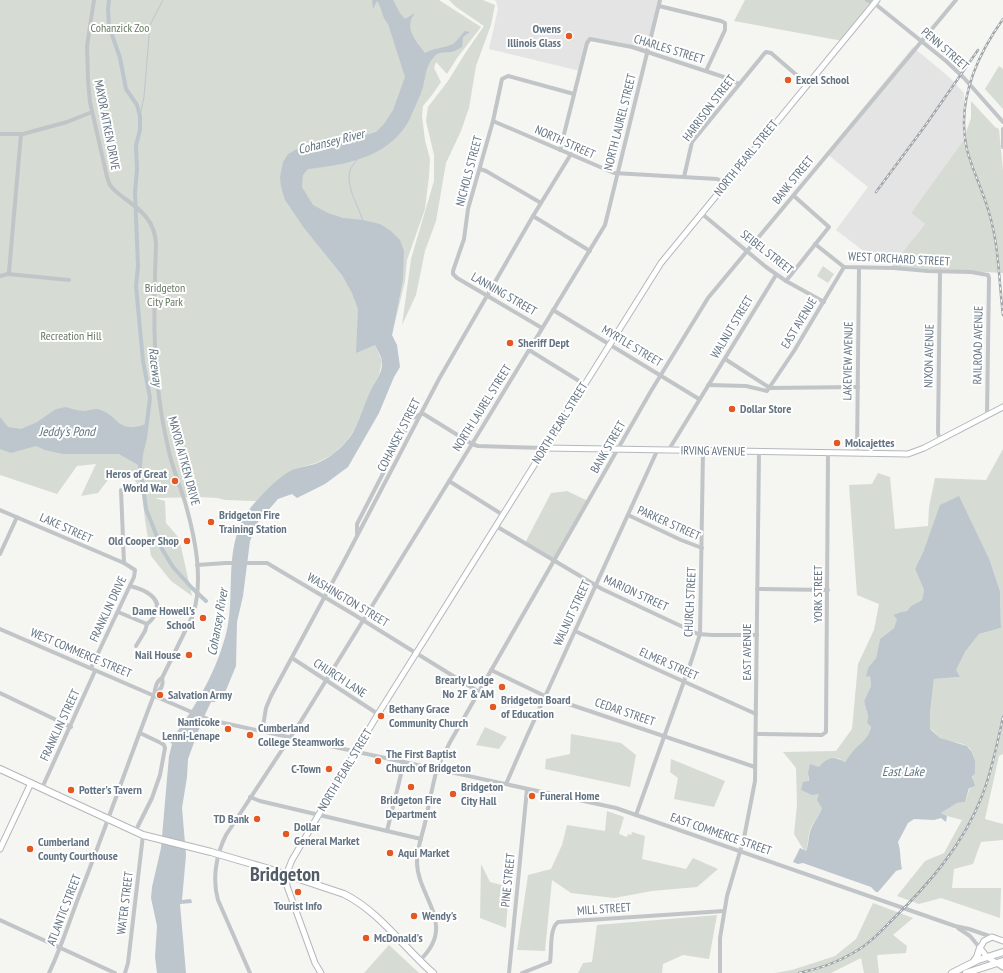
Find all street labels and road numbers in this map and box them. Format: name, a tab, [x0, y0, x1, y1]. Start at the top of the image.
street label: PENN STREET	[919, 24, 973, 74]
street label: CHARLES STREET	[632, 31, 707, 67]
street label: NORTH LAUREL STREET	[600, 71, 639, 172]
street label: HARRISON STREET	[679, 71, 739, 144]
street label: MAYOR AITKEN DRIVE	[91, 78, 124, 171]
street label: NORTH PEARL STREET	[710, 116, 781, 199]
street label: NORTH STREET	[533, 122, 598, 162]
street label: NICHOLS STREET	[452, 133, 485, 208]
street label: BANK STREET	[769, 152, 817, 207]
street label: SEIBEL STREET	[738, 226, 797, 277]
street label: WEST ORCHARD STREET	[848, 248, 951, 269]
street label: LANNING STREET	[469, 269, 540, 319]
street label: WALNUT STREET	[707, 292, 757, 361]
street label: EAST AVENUE	[777, 294, 820, 351]
street label: RAILROAD AVENUE	[969, 306, 986, 384]
street label: LAKEVIEW AVENUE	[839, 321, 856, 401]
street label: MYRTLE STREET	[599, 322, 666, 370]
street label: NIXON AVENUE	[920, 324, 937, 388]
street label: NORTH LAUREL STREET	[449, 361, 515, 454]
street label: NORTH PEARL STREET	[528, 379, 591, 466]
street label: COHANSEY STREET	[374, 395, 424, 474]
street label: MAYOR AITKEN DRIVE	[165, 415, 204, 507]
street label: BANK STREET	[587, 417, 629, 476]
street label: IRVING AVENUE	[680, 442, 746, 459]
street label: PARKER STREET	[635, 502, 704, 543]
street label: LAKE STREET	[37, 509, 96, 546]
street label: YORK STREET	[810, 565, 825, 623]
street label: CHURCH STREET	[680, 566, 699, 637]
street label: WASHINGTON STREET	[305, 569, 392, 630]
street label: MARION STREET	[602, 571, 671, 614]
street label: FRANKLIN DRIVE	[86, 574, 129, 644]
street label: WALNUT STREET	[550, 577, 594, 648]
street label: WEST COMMERCE STREET	[28, 624, 135, 681]
street label: EAST AVENUE	[739, 624, 754, 680]
street label: ELMER STREET	[637, 644, 702, 683]
street label: CHURCH LANE	[311, 655, 370, 700]
street label: FRANKLIN STREET	[36, 686, 83, 763]
street label: CEDAR STREET	[593, 694, 658, 729]
street label: NORTH PEARL STREET	[314, 725, 375, 814]
street label: EAST COMMERCE STREET	[668, 809, 774, 858]
street label: PINE STREET	[497, 852, 518, 908]
street label: WATER STREET	[113, 870, 136, 935]
street label: ATLANTIC STREET	[43, 871, 84, 948]
street label: MILL STREET	[576, 899, 632, 918]

